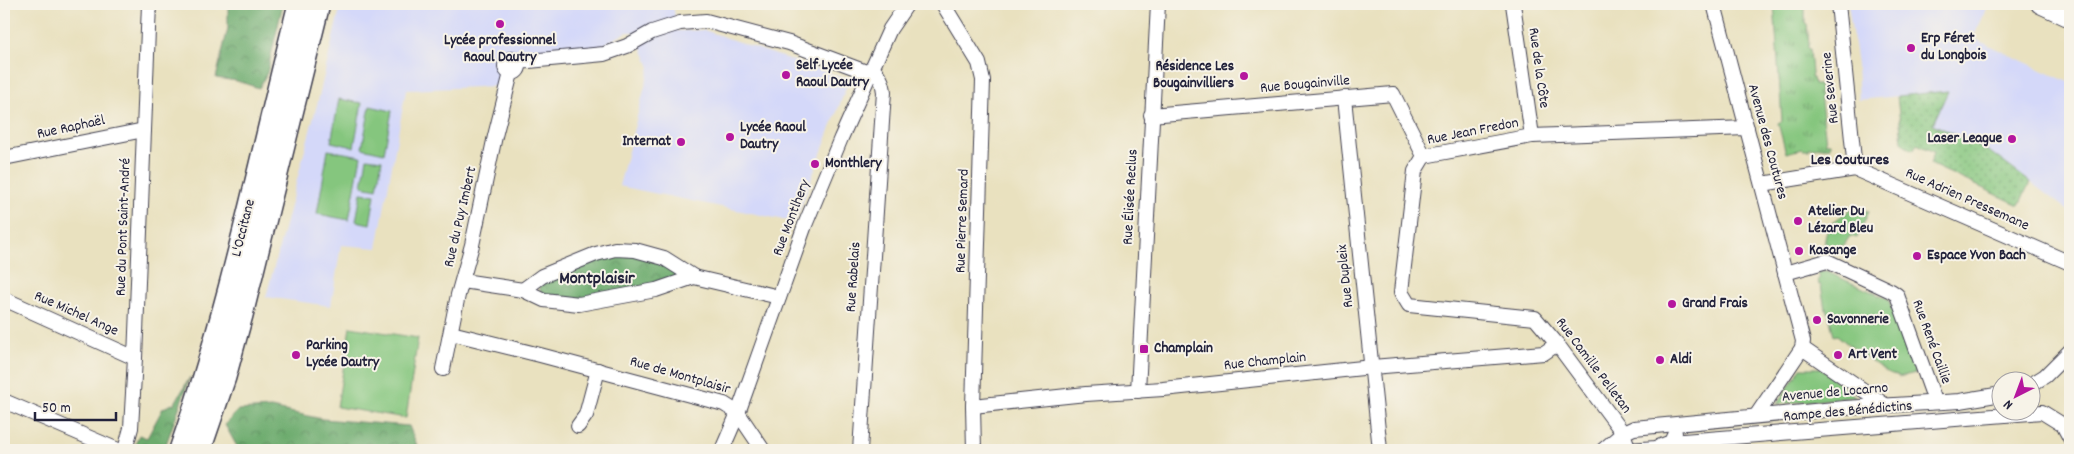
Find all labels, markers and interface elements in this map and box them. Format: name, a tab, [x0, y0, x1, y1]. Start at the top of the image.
marker: Lycée professionnel Raoul Dautry	[494, 18, 506, 30]
street label: Rue de la Côte	[1521, 26, 1555, 110]
place label: Erp Féret du Longbois	[1921, 28, 1986, 67]
place label: Lycée professionnel Raoul Dautry	[444, 30, 556, 69]
marker: Erp Féret du Longbois	[1905, 42, 1917, 54]
street label: Rue Severine	[1816, 51, 1846, 125]
place label: Self Lycée Raoul Dautry	[796, 55, 870, 94]
place label: Résidence Les Bougainvilliers	[1153, 56, 1234, 95]
marker: Self Lycée Raoul Dautry	[780, 69, 792, 81]
marker: Résidence Les Bougainvilliers	[1238, 70, 1250, 82]
street label: Rue Bougainville	[1259, 70, 1351, 100]
street label: Avenue des Coutures	[1741, 82, 1793, 202]
street label: Rue Raphaël	[35, 110, 107, 146]
street label: Rue Jean Fredon	[1425, 112, 1521, 152]
place label: Lycée Raoul Dautry	[740, 117, 806, 156]
place label: Laser League	[1928, 128, 2002, 150]
place label: Internat	[622, 131, 671, 153]
marker: Lycée Raoul Dautry	[724, 131, 736, 143]
marker: Laser League	[2006, 133, 2018, 145]
marker: Internat	[675, 136, 687, 148]
street label: Rue Élisée Reclus	[1118, 148, 1144, 246]
district label: Les Coutures	[1811, 149, 1889, 172]
place label: Monthlery	[825, 153, 883, 175]
street label: Rue du Pont Saint-André	[111, 158, 137, 296]
marker: Monthlery	[809, 158, 821, 170]
street label: Rue Adrien Pressemane	[1902, 163, 2033, 237]
street label: Rue du Puy Imbert	[439, 164, 483, 270]
street label: Rue Pierre Semard	[950, 169, 976, 273]
street label: Rue Montlhery	[767, 176, 817, 259]
street label: L'Occitane	[226, 197, 262, 259]
place label: Atelier Du Lézard Bleu	[1808, 201, 1874, 240]
marker: Atelier Du Lézard Bleu	[1792, 215, 1804, 227]
place label: Kasange	[1809, 240, 1857, 262]
street label: Rue Rabelais	[841, 241, 867, 313]
street label: Rue Dupleix	[1332, 243, 1360, 309]
marker: Kasange	[1793, 245, 1805, 257]
place label: Espace Yvon Bach	[1927, 245, 2026, 267]
marker: Espace Yvon Bach	[1911, 250, 1923, 262]
district label: Montplaisir	[559, 267, 635, 292]
street label: Rue Michel Ange	[30, 286, 122, 343]
place label: Grand Frais	[1682, 293, 1748, 315]
street label: Rue René Caillie	[1906, 297, 1957, 388]
marker: Grand Frais	[1666, 298, 1678, 310]
place label: Savonnerie	[1827, 309, 1889, 331]
street label: Rue Camille Pelletan	[1550, 313, 1636, 419]
marker: Savonnerie	[1811, 314, 1823, 326]
place label: Parking Lycée Dautry	[306, 335, 380, 374]
place label: Champlain	[1154, 338, 1213, 360]
marker: Champlain	[1138, 343, 1150, 355]
place label: Art Vent	[1848, 344, 1897, 366]
street label: Rue Champlain	[1223, 347, 1307, 377]
marker: Parking Lycée Dautry	[290, 349, 302, 361]
place label: Aldi	[1670, 349, 1692, 371]
marker: Art Vent	[1832, 349, 1844, 361]
street label: Rue de Montplaisir	[627, 351, 733, 401]
marker: Aldi	[1654, 354, 1666, 366]
north arrow	[1992, 372, 2042, 422]
street label: Avenue de Locarno	[1781, 377, 1889, 409]
scale bar	[35, 389, 116, 421]
text: N	[1999, 394, 2018, 414]
street label: Rampe des Bénédictins	[1783, 395, 1913, 429]
text: 50 m	[42, 398, 71, 420]

